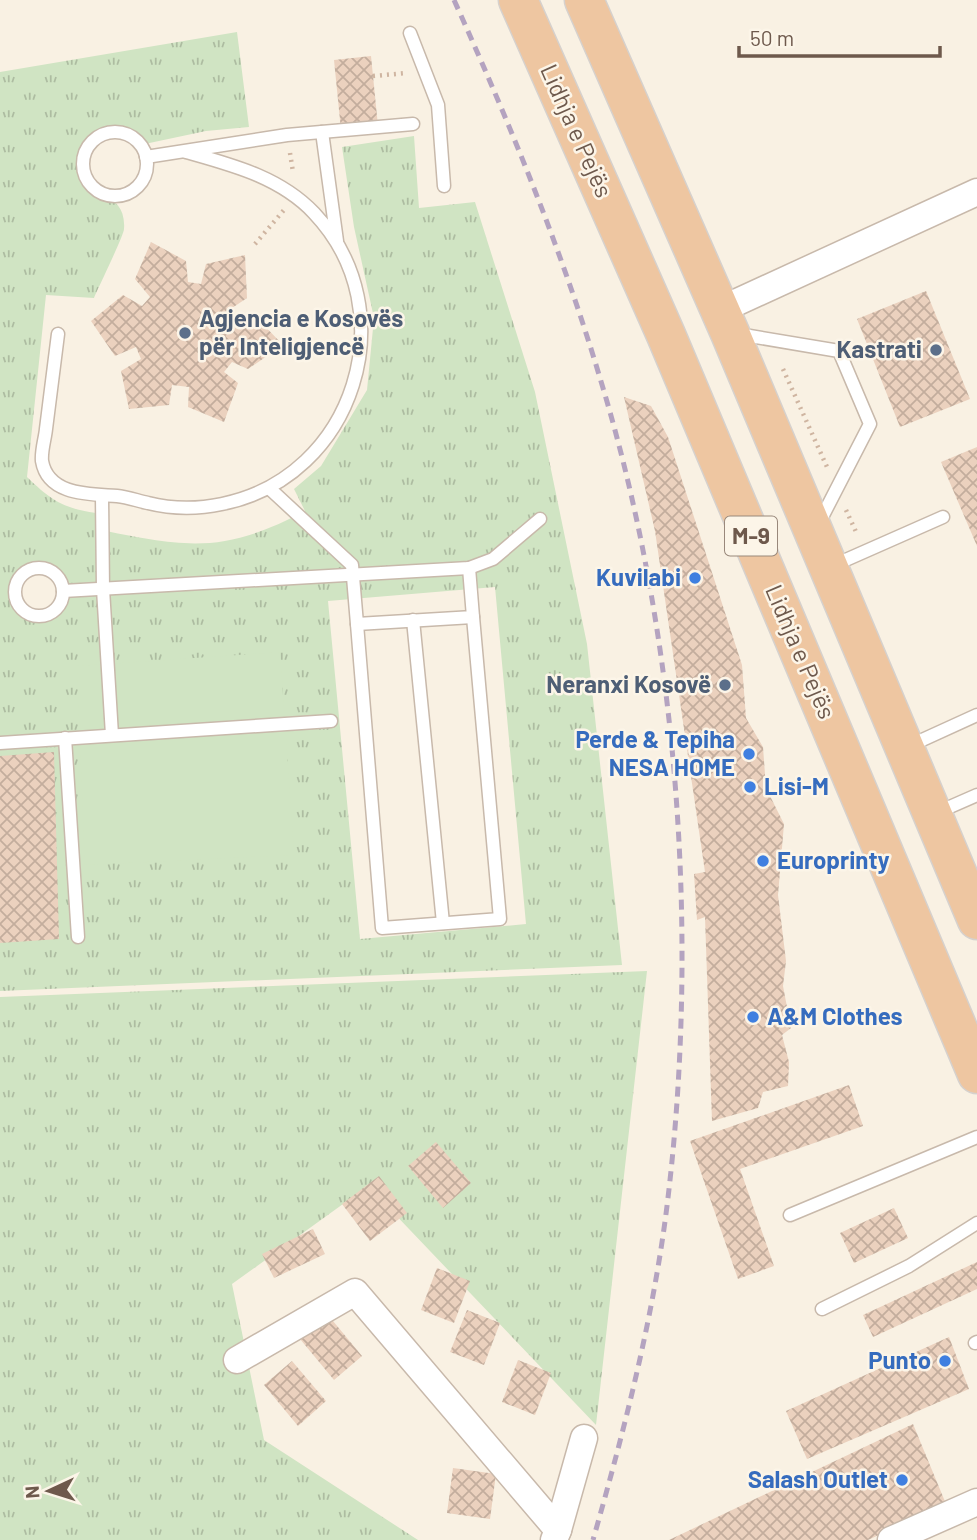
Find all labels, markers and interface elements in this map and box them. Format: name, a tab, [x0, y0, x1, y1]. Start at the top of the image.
scale bar	[739, 14, 940, 58]
text: 50 m	[750, 25, 794, 50]
street label: Lidhja e Pejës	[535, 59, 620, 202]
place label: Agjencia e Kosovës për Inteligjencë	[199, 303, 403, 360]
marker: Agjencia e Kosovës për Inteligjencë	[177, 325, 193, 341]
place label: Kastrati	[836, 334, 922, 363]
marker: Kastrati	[928, 342, 944, 358]
road number: M-9	[725, 516, 777, 556]
place label: Kuvilabi	[596, 562, 681, 591]
marker: Kuvilabi	[687, 570, 703, 586]
street label: Lidhja e Pejës	[760, 580, 843, 723]
place label: Neranxi Kosovë	[546, 669, 711, 698]
marker: Neranxi Kosovë	[717, 677, 733, 693]
place label: Perde & Tepiha NESA HOME	[575, 724, 735, 781]
marker: Perde & Tepiha NESA HOME	[741, 746, 757, 762]
place label: Lisi-M	[764, 771, 829, 800]
marker: Lisi-M	[742, 779, 758, 795]
place label: Europrinty	[777, 845, 890, 874]
marker: Europrinty	[755, 853, 771, 869]
place label: A&M Clothes	[767, 1001, 903, 1030]
marker: A&M Clothes	[745, 1009, 761, 1025]
place label: Punto	[868, 1345, 931, 1374]
marker: Punto	[937, 1353, 953, 1369]
north arrow	[14, 1456, 84, 1526]
place label: Salash Outlet	[748, 1464, 888, 1493]
marker: Salash Outlet	[894, 1472, 910, 1488]
text: N	[20, 1485, 43, 1499]

